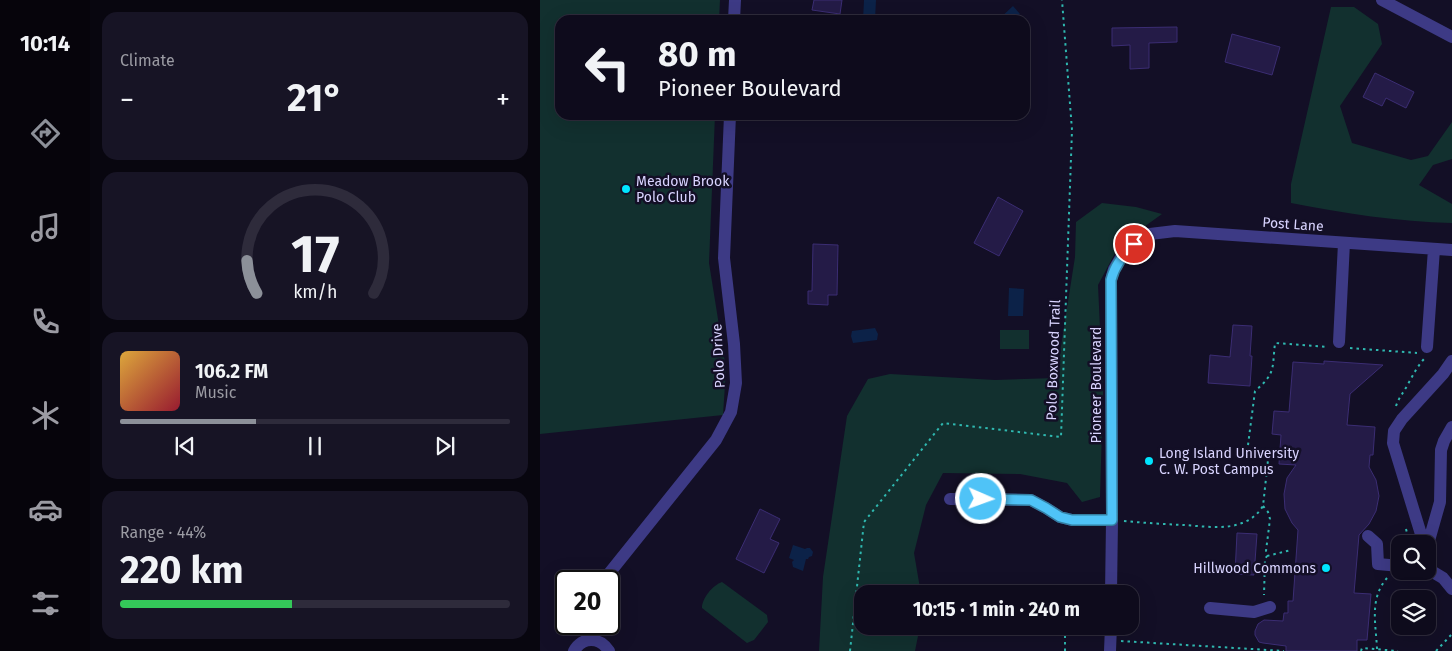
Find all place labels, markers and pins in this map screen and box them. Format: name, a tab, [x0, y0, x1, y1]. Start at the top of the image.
place label: Meadow Brook Polo Club	[636, 173, 730, 206]
marker: Meadow Brook Polo Club	[620, 183, 632, 195]
pin	[1113, 223, 1155, 265]
place label: Long Island University C. W. Post Campus	[1159, 445, 1299, 478]
marker: Long Island University C. W. Post Campus	[1143, 455, 1155, 467]
place label: Hillwood Commons	[1193, 560, 1316, 577]
marker: Hillwood Commons	[1320, 562, 1332, 574]

